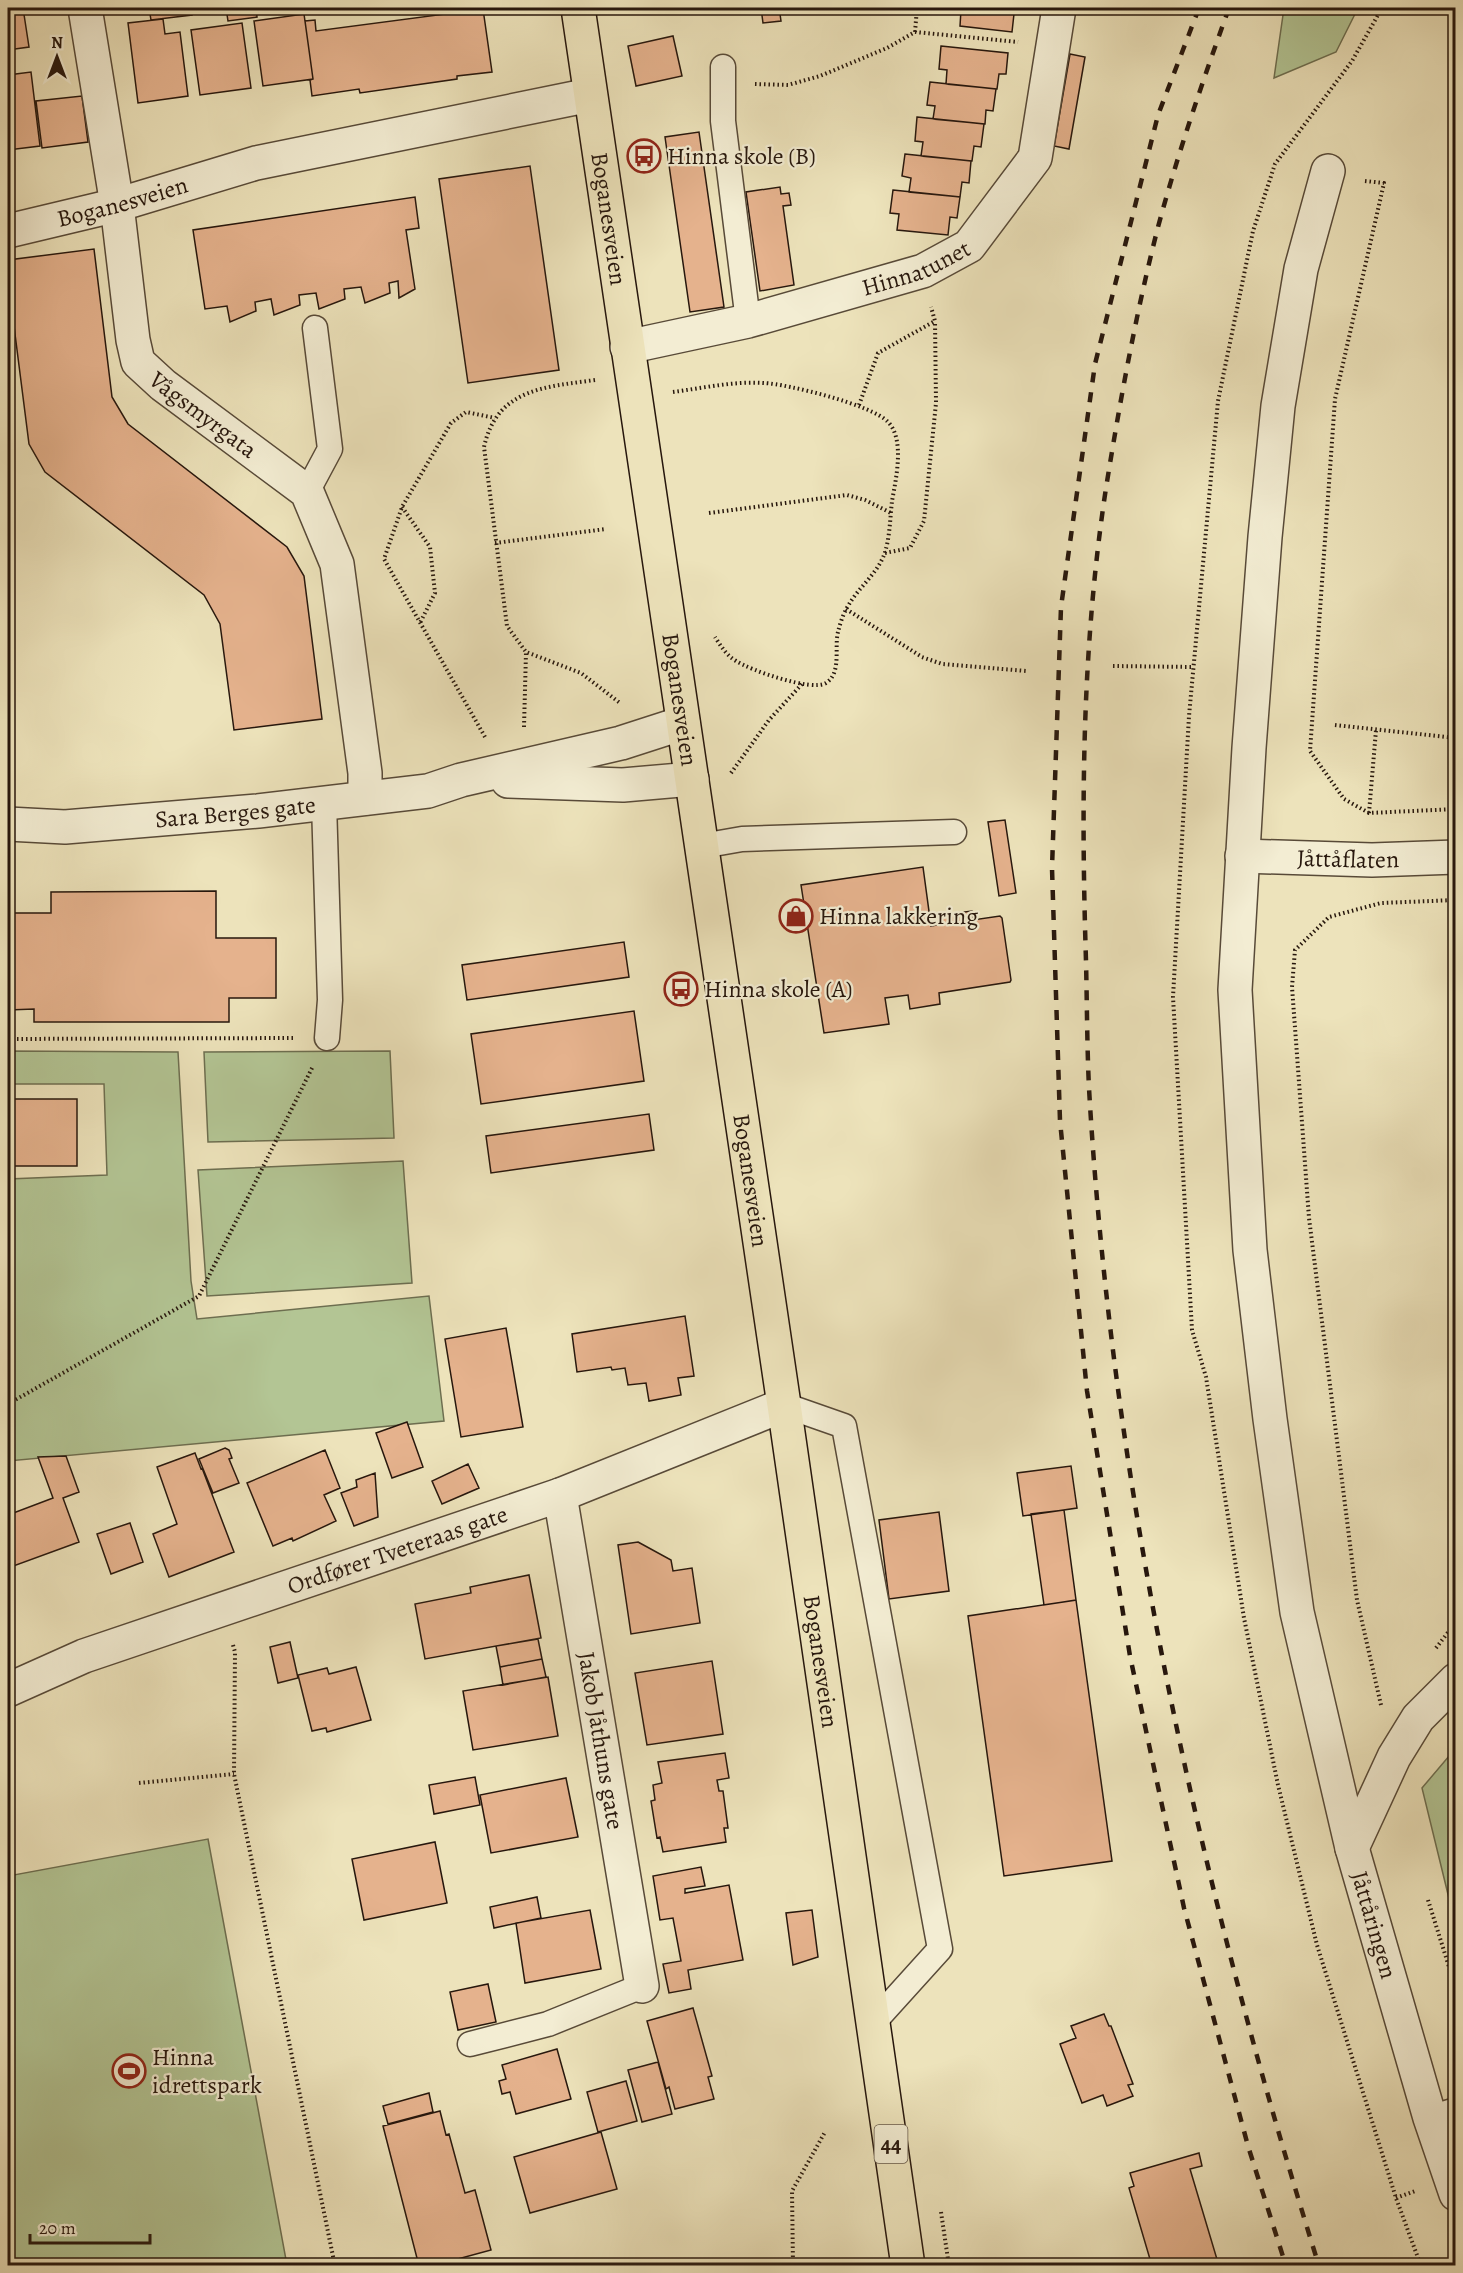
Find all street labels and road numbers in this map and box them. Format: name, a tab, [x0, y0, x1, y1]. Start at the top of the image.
street label: Boganesveien	[583, 150, 635, 287]
street label: Boganesveien	[54, 169, 192, 235]
street label: Hinnatunet	[858, 232, 976, 304]
street label: Vågsmyrgata	[141, 363, 264, 466]
street label: Boganesveien	[654, 631, 706, 768]
street label: Sara Berges gate	[154, 788, 317, 835]
street label: Jåttåflaten	[1296, 842, 1400, 876]
street label: Boganesveien	[725, 1112, 776, 1249]
street label: Ordfører Tveteraas gate	[283, 1498, 512, 1602]
street label: Boganesveien	[795, 1593, 846, 1730]
street label: Jakob Jåthuns gate	[570, 1649, 632, 1832]
street label: Jåttåringen	[1343, 1867, 1405, 1982]
road number: 44	[874, 2125, 908, 2163]

